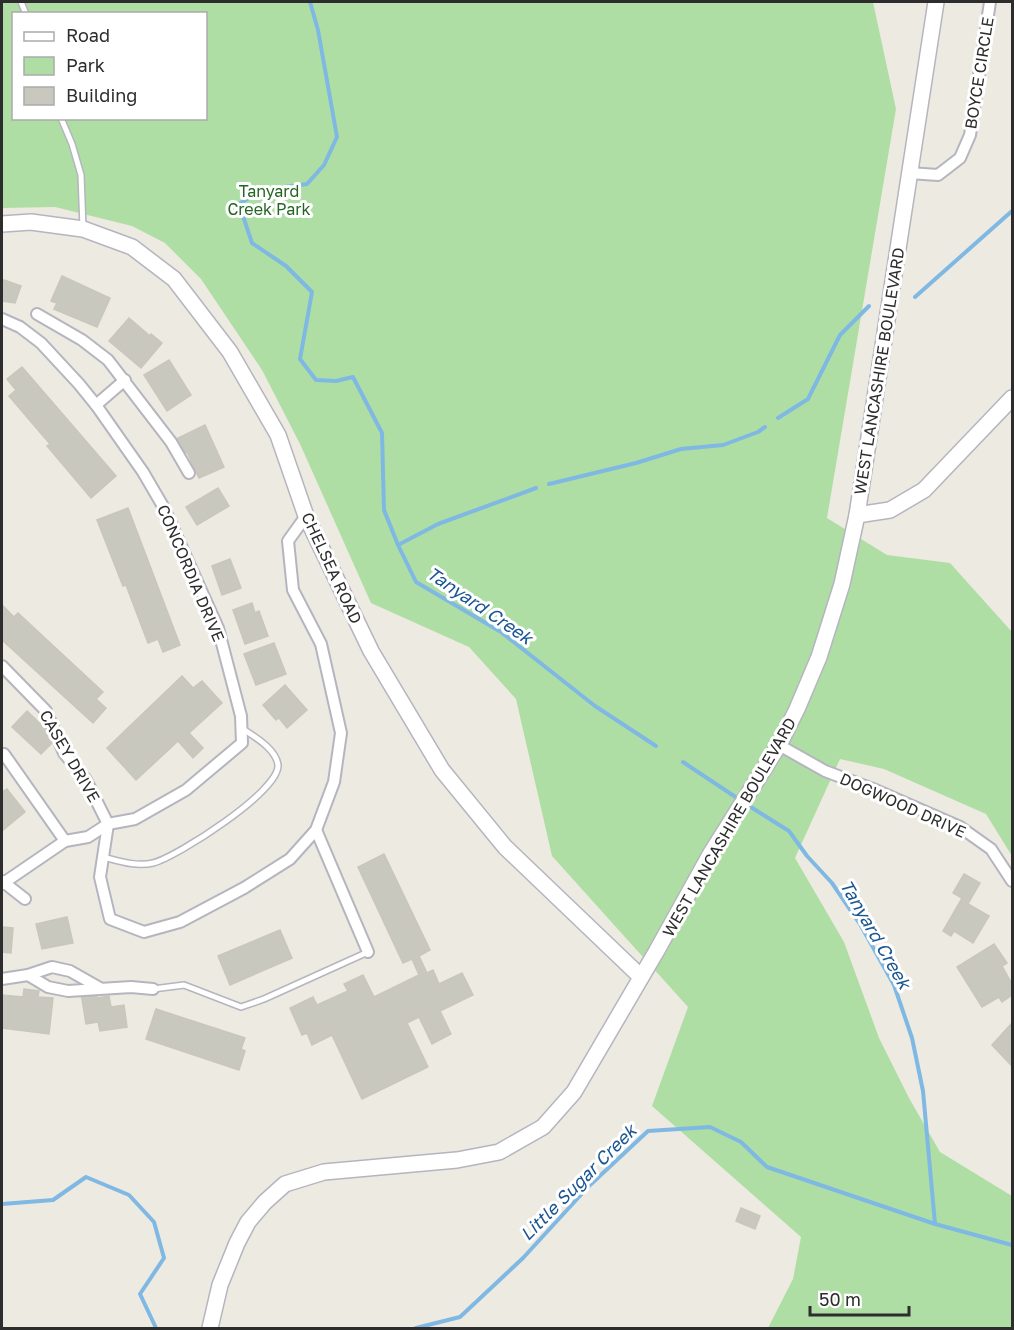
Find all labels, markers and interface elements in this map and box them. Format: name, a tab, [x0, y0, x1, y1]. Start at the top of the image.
legend	[12, 12, 207, 120]
street label: BOYCE CIRCLE	[960, 16, 998, 130]
text: Road	[66, 24, 110, 46]
text: Park	[66, 54, 105, 76]
text: Building	[66, 84, 137, 106]
park label: Tanyard Creek Park	[227, 181, 311, 219]
street label: WEST LANCASHIRE BOULEVARD	[850, 246, 908, 496]
street label: CONCORDIA DRIVE	[153, 501, 229, 645]
street label: CHELSEA ROAD	[297, 509, 367, 627]
water label: Tanyard Creek	[423, 562, 539, 649]
street label: CASEY DRIVE	[36, 706, 104, 806]
street label: WEST LANCASHIRE BOULEVARD	[658, 714, 800, 940]
street label: DOGWOOD DRIVE	[837, 768, 969, 842]
water label: Tanyard Creek	[836, 875, 917, 994]
water label: Little Sugar Creek	[515, 1118, 642, 1245]
scale bar	[810, 1279, 909, 1317]
text: 50 m	[819, 1288, 861, 1310]

